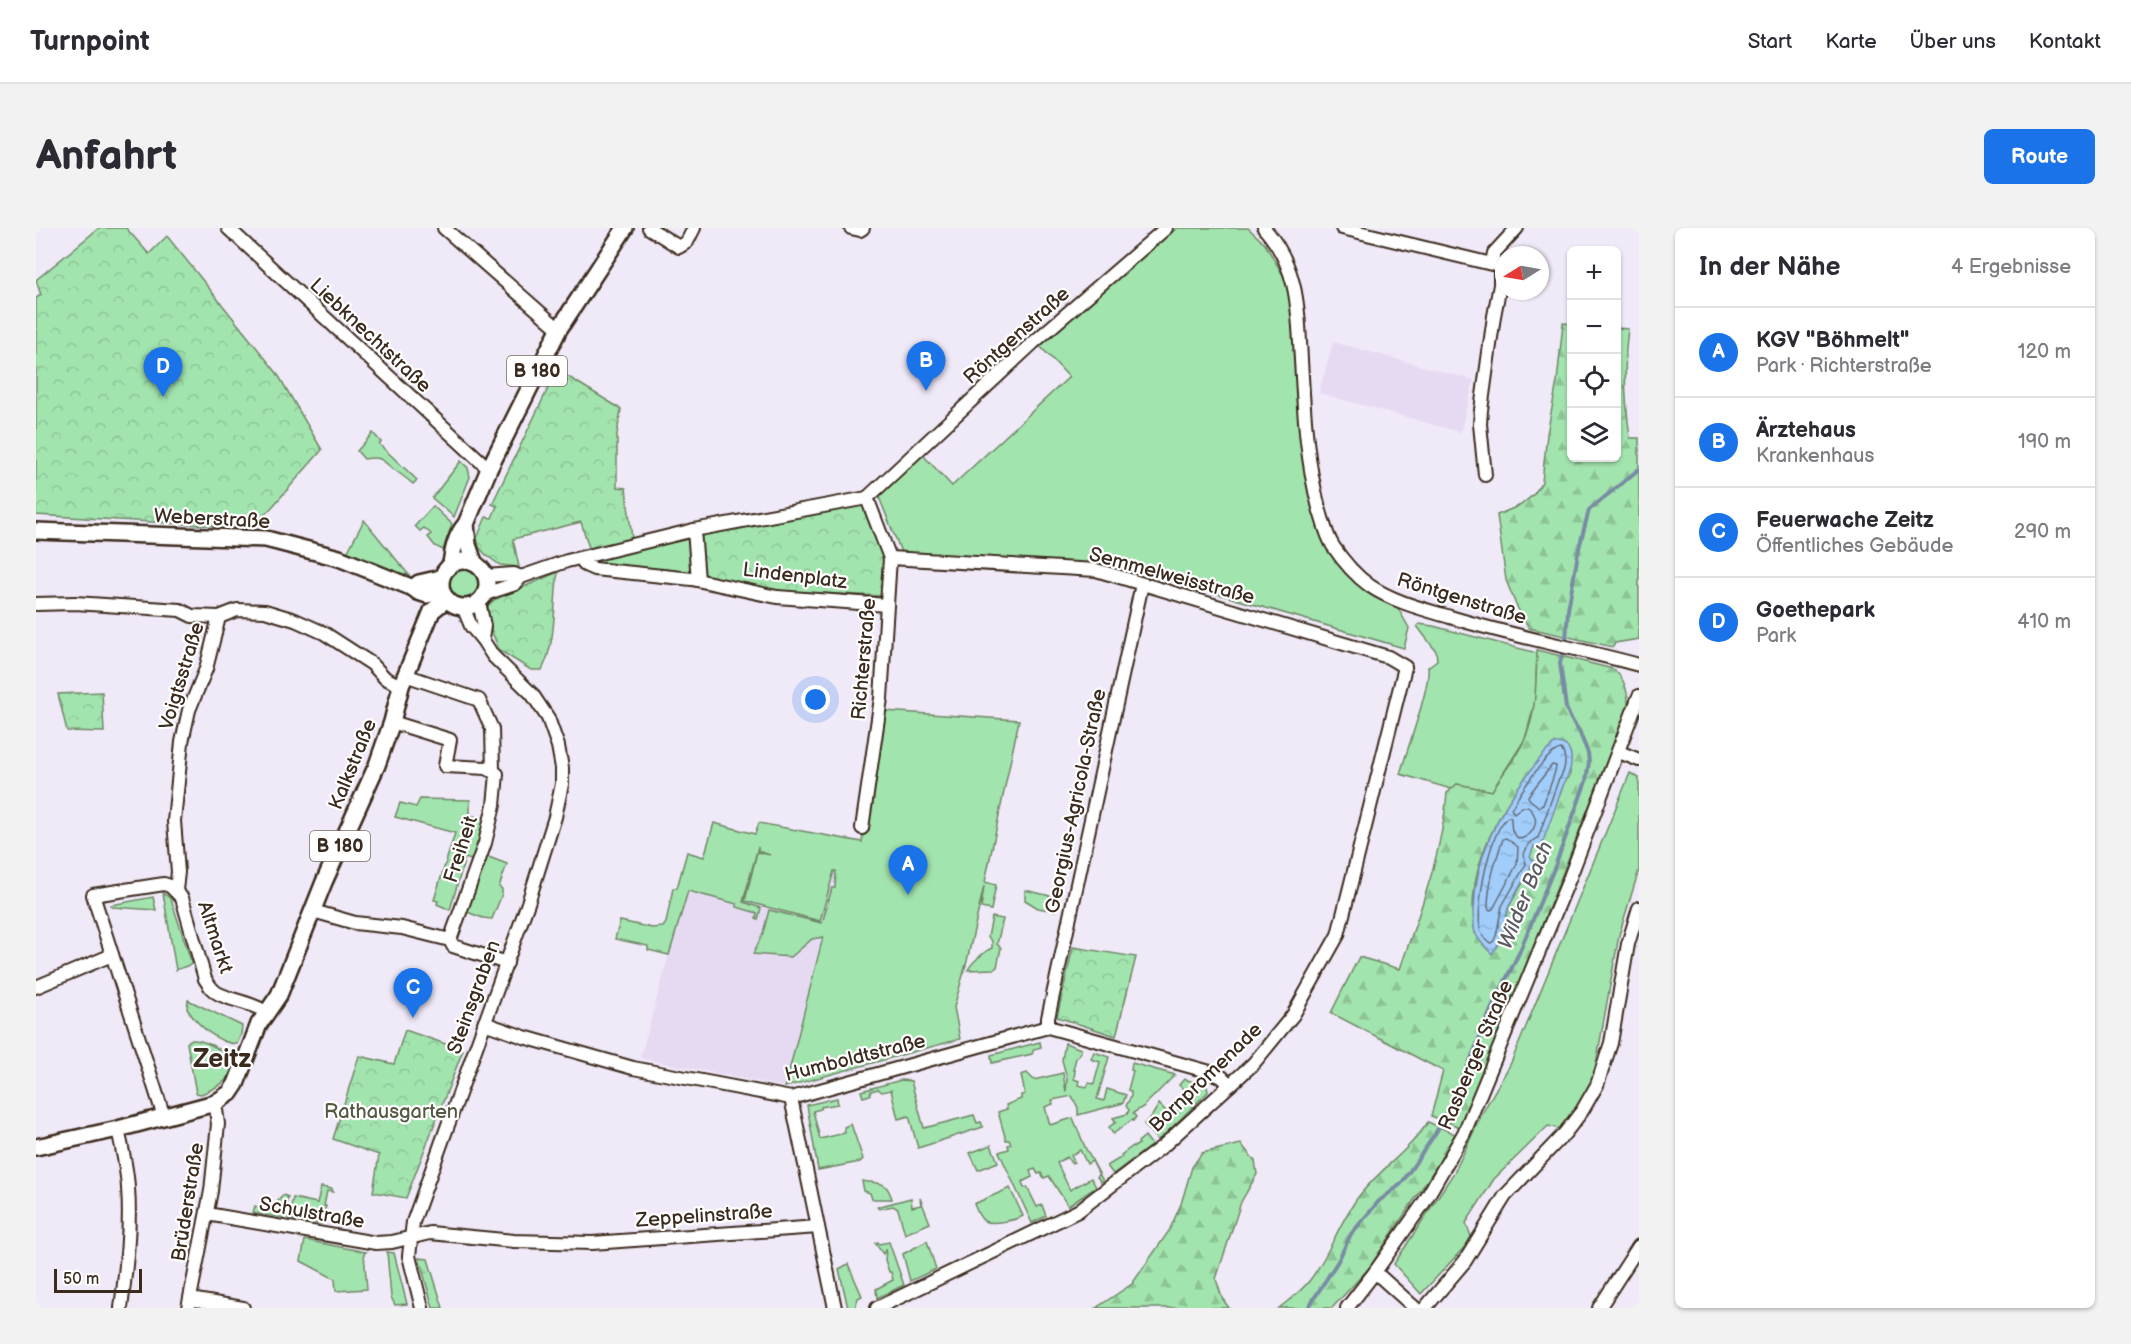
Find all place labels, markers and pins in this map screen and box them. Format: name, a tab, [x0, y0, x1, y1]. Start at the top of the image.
pin: B	[906, 342, 946, 391]
pin: D	[144, 348, 182, 397]
pin: A	[888, 846, 928, 895]
pin: C	[394, 968, 433, 1018]

